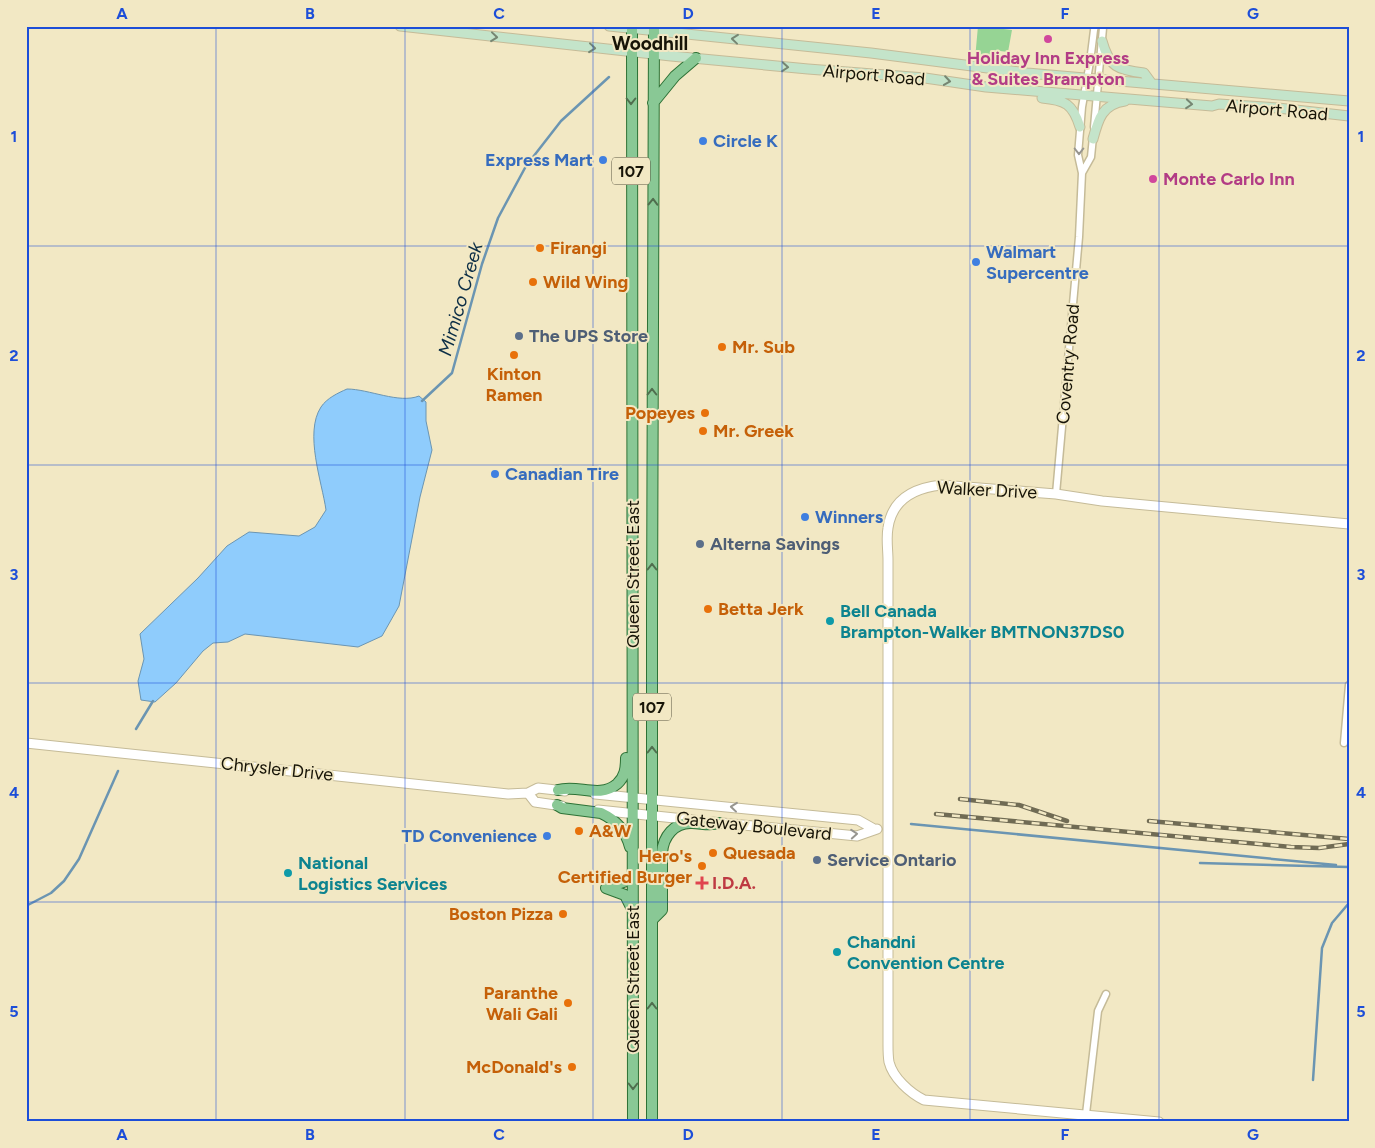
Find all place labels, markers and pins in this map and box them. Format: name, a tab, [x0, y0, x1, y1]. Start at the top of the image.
marker: Holiday Inn Express & Suites Brampton	[1042, 33, 1054, 45]
place label: Holiday Inn Express & Suites Brampton	[967, 47, 1130, 90]
place label: Circle K	[713, 130, 778, 152]
marker: Circle K	[697, 135, 709, 147]
place label: Express Mart	[485, 149, 593, 171]
marker: Express Mart	[597, 154, 609, 166]
place label: Monte Carlo Inn	[1163, 168, 1295, 190]
marker: Monte Carlo Inn	[1147, 173, 1159, 185]
place label: Firangi	[550, 237, 607, 259]
place label: Walmart Supercentre	[986, 241, 1089, 284]
marker: Firangi	[534, 242, 546, 254]
marker: Walmart Supercentre	[970, 256, 982, 268]
place label: Wild Wing	[543, 271, 628, 293]
marker: Wild Wing	[527, 276, 539, 288]
place label: The UPS Store	[529, 325, 648, 347]
marker: The UPS Store	[513, 330, 525, 342]
place label: Mr. Sub	[732, 336, 795, 358]
marker: Mr. Sub	[716, 341, 728, 353]
marker: Kinton Ramen	[508, 349, 520, 361]
place label: Kinton Ramen	[485, 363, 543, 406]
place label: Popeyes	[625, 402, 696, 424]
marker: Popeyes	[699, 407, 711, 419]
place label: Mr. Greek	[713, 420, 794, 442]
marker: Mr. Greek	[697, 425, 709, 437]
place label: Canadian Tire	[505, 463, 619, 485]
marker: Canadian Tire	[489, 468, 501, 480]
place label: Winners	[815, 506, 884, 528]
marker: Winners	[799, 511, 811, 523]
place label: Alterna Savings	[710, 533, 840, 555]
marker: Alterna Savings	[694, 538, 706, 550]
place label: Betta Jerk	[718, 598, 804, 620]
place label: Bell Canada Brampton-Walker BMTNON37DS0	[840, 600, 1125, 643]
marker: Betta Jerk	[702, 603, 714, 615]
marker: Bell Canada Brampton-Walker BMTNON37DS0	[824, 615, 836, 627]
place label: A&W	[589, 820, 631, 842]
place label: TD Convenience	[401, 825, 537, 847]
marker: A&W	[573, 825, 585, 837]
marker: TD Convenience	[541, 830, 553, 842]
place label: Quesada	[723, 842, 796, 864]
place label: Hero's Certified Burger	[558, 845, 693, 888]
marker: Quesada	[707, 847, 719, 859]
place label: Service Ontario	[827, 849, 957, 871]
place label: National Logistics Services	[298, 852, 448, 895]
marker: Service Ontario	[811, 854, 823, 866]
marker: Hero's Certified Burger	[696, 860, 708, 872]
marker: National Logistics Services	[282, 867, 294, 879]
place label: I.D.A.	[712, 872, 756, 894]
marker: I.D.A.	[696, 877, 708, 889]
place label: Boston Pizza	[449, 903, 553, 925]
marker: Boston Pizza	[557, 908, 569, 920]
place label: Chandni Convention Centre	[847, 931, 1005, 974]
marker: Chandni Convention Centre	[831, 946, 843, 958]
place label: Paranthe Wali Gali	[484, 982, 558, 1025]
marker: Paranthe Wali Gali	[562, 997, 574, 1009]
place label: McDonald's	[466, 1056, 563, 1078]
marker: McDonald's	[566, 1061, 578, 1073]

